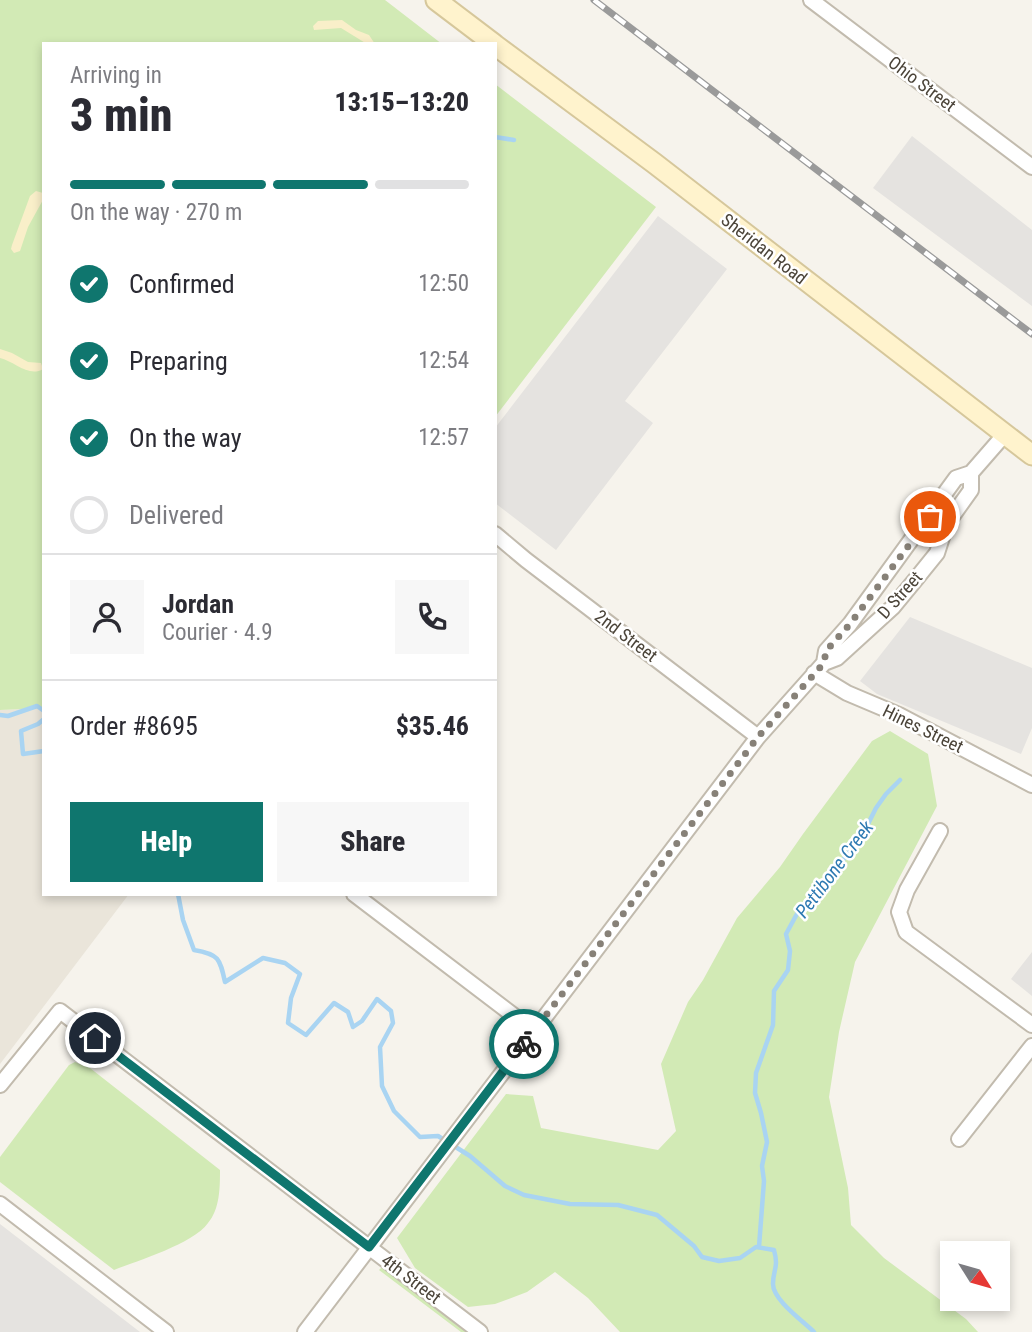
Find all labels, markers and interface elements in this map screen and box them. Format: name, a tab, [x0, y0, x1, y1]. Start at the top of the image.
street label: Ohio Street	[884, 51, 960, 116]
text: Arriving in	[70, 62, 162, 89]
text: 13:15–13:20	[335, 87, 469, 117]
text: 3 min	[70, 88, 173, 142]
text: On the way · 270 m	[70, 199, 242, 226]
street label: Sheridan Road	[717, 209, 811, 288]
icon: check	[70, 265, 108, 303]
text: Confirmed	[129, 269, 235, 299]
text: 12:50	[418, 270, 469, 297]
icon: check	[70, 342, 108, 380]
text: Preparing	[129, 346, 228, 376]
text: 12:54	[418, 347, 469, 374]
icon: check	[70, 419, 108, 457]
text: On the way	[129, 423, 242, 453]
text: 12:57	[418, 424, 469, 451]
pin	[900, 487, 960, 547]
icon: bag	[911, 498, 949, 536]
text: Delivered	[129, 500, 224, 530]
street label: D Street	[873, 567, 926, 623]
button: person	[70, 580, 144, 654]
button: phone	[395, 580, 469, 654]
text: Jordan	[162, 589, 234, 619]
street label: 2nd Street	[591, 605, 662, 666]
text: Courier · 4.9	[162, 619, 273, 646]
street label: Hines Street	[880, 700, 967, 757]
text: Order #8695	[70, 711, 198, 741]
text: $35.46	[396, 711, 469, 741]
button: Help	[70, 802, 263, 882]
button: Share	[277, 802, 469, 882]
water label: Pettibone Creek	[790, 816, 879, 922]
pin	[65, 1008, 125, 1068]
courier	[489, 1009, 559, 1079]
icon: home	[76, 1019, 114, 1057]
icon: bike	[505, 1025, 543, 1063]
north arrow	[940, 1241, 1010, 1311]
map controls	[940, 1241, 1010, 1311]
street label: 4th Street	[377, 1249, 445, 1308]

